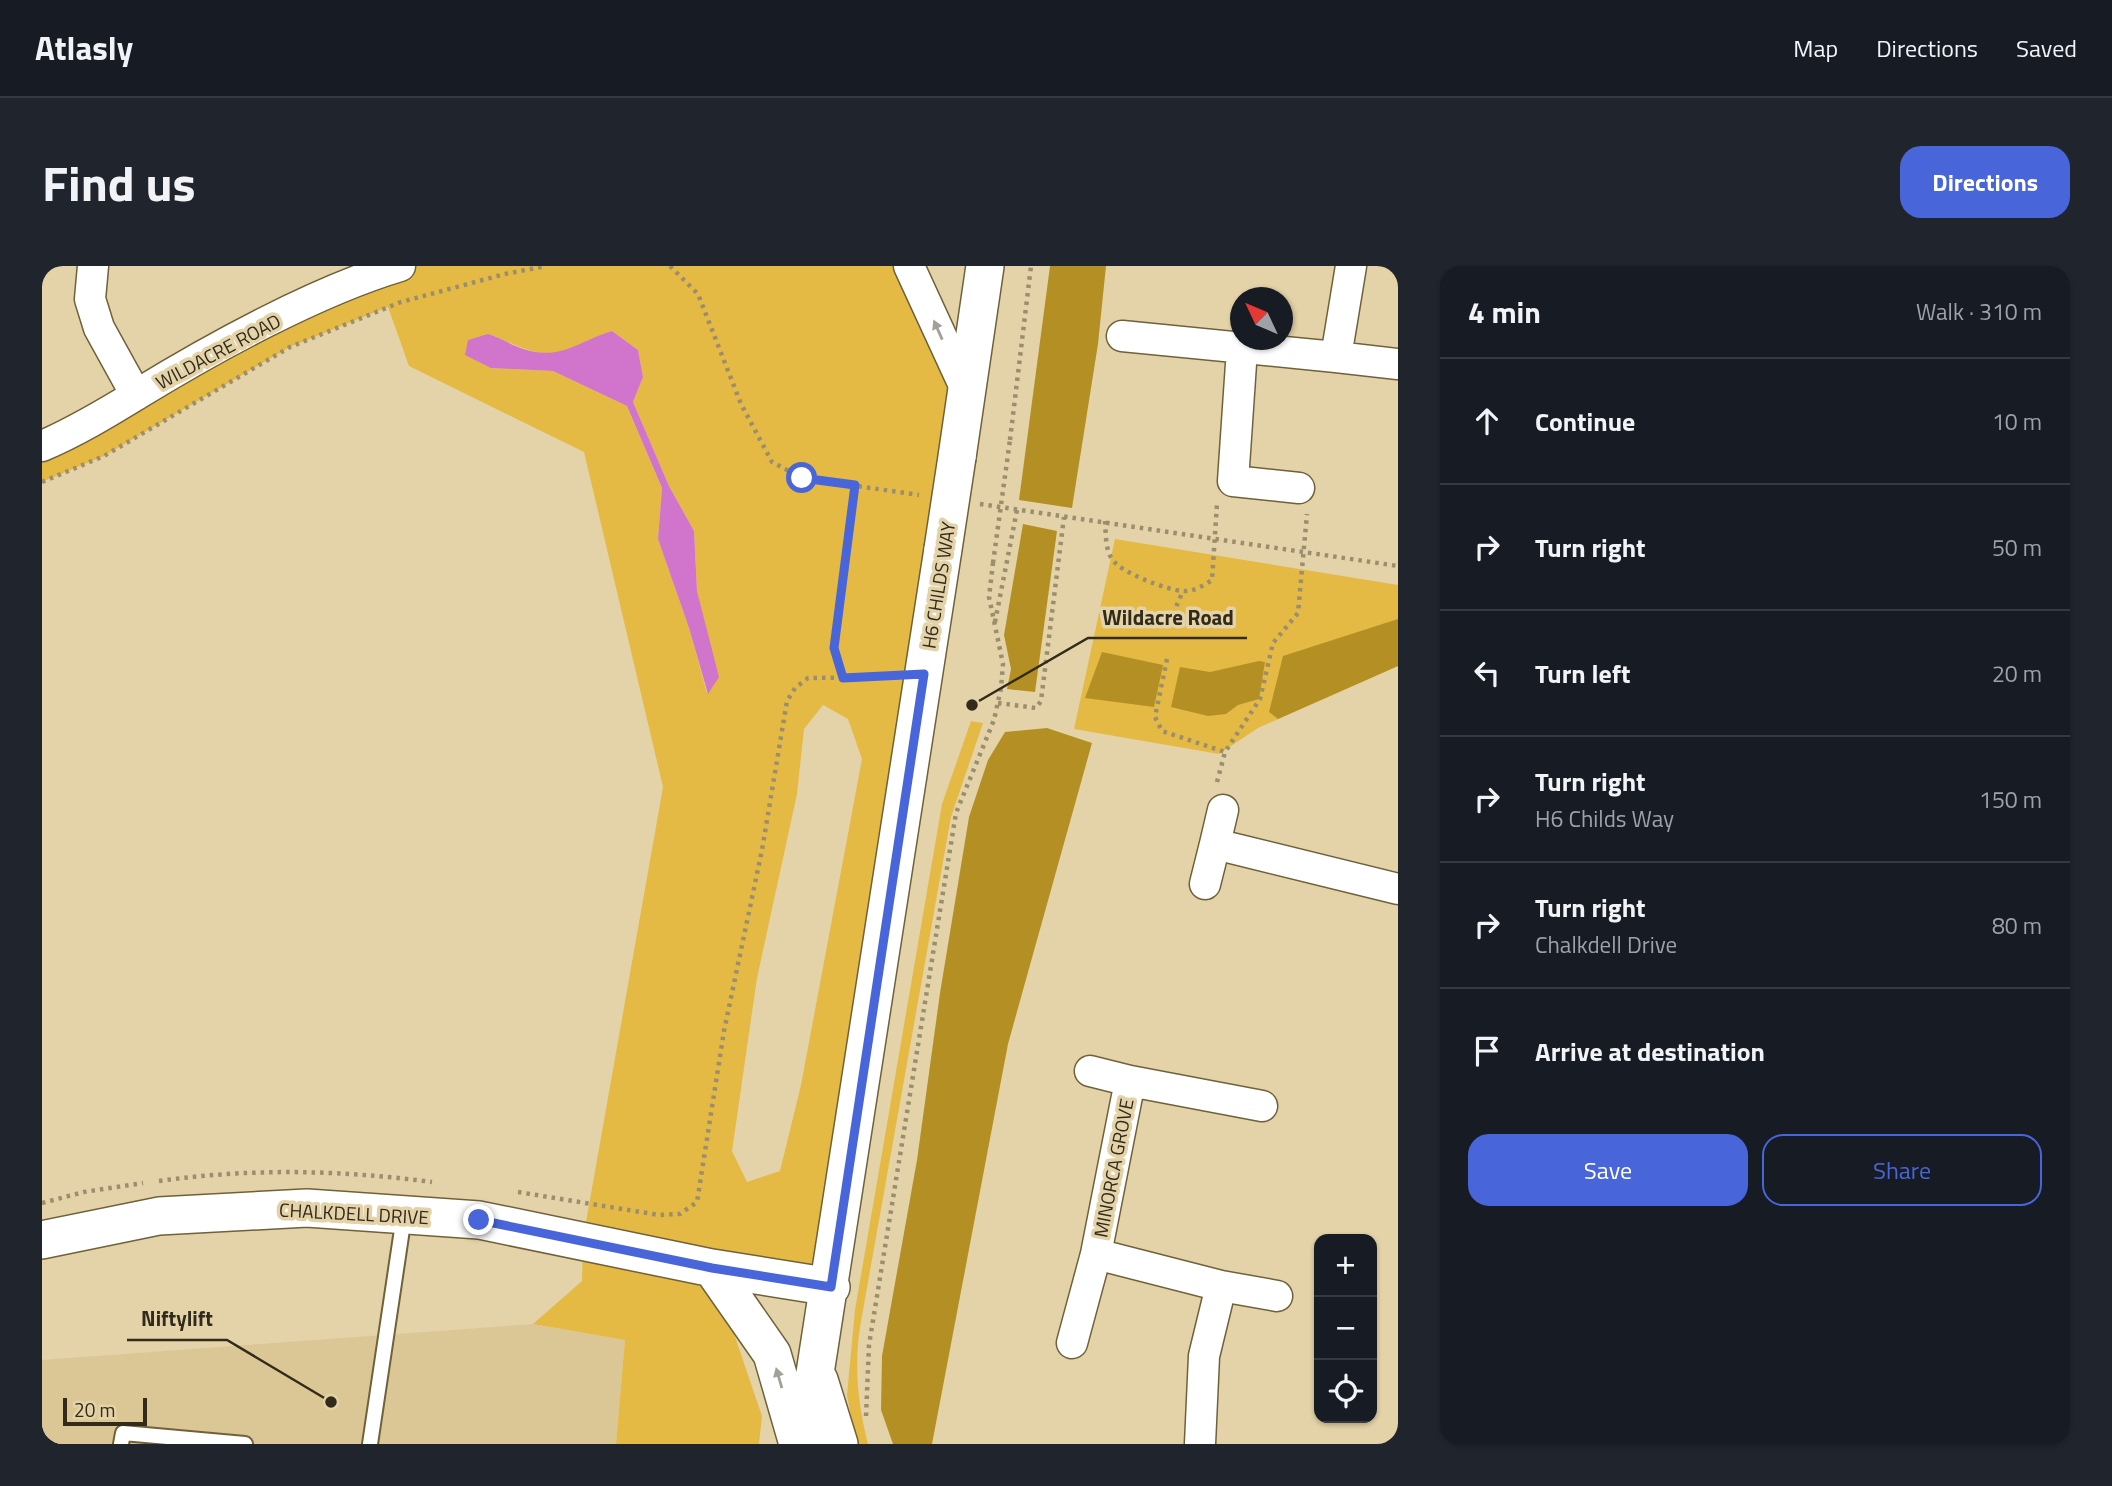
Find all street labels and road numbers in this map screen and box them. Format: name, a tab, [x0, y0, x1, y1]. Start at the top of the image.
street label: WILDACRE ROAD	[150, 306, 286, 396]
street label: H6 CHILDS WAY	[914, 519, 962, 651]
street label: MINORCA GROVE	[1085, 1096, 1141, 1240]
street label: CHALKDELL DRIVE	[278, 1195, 430, 1231]

